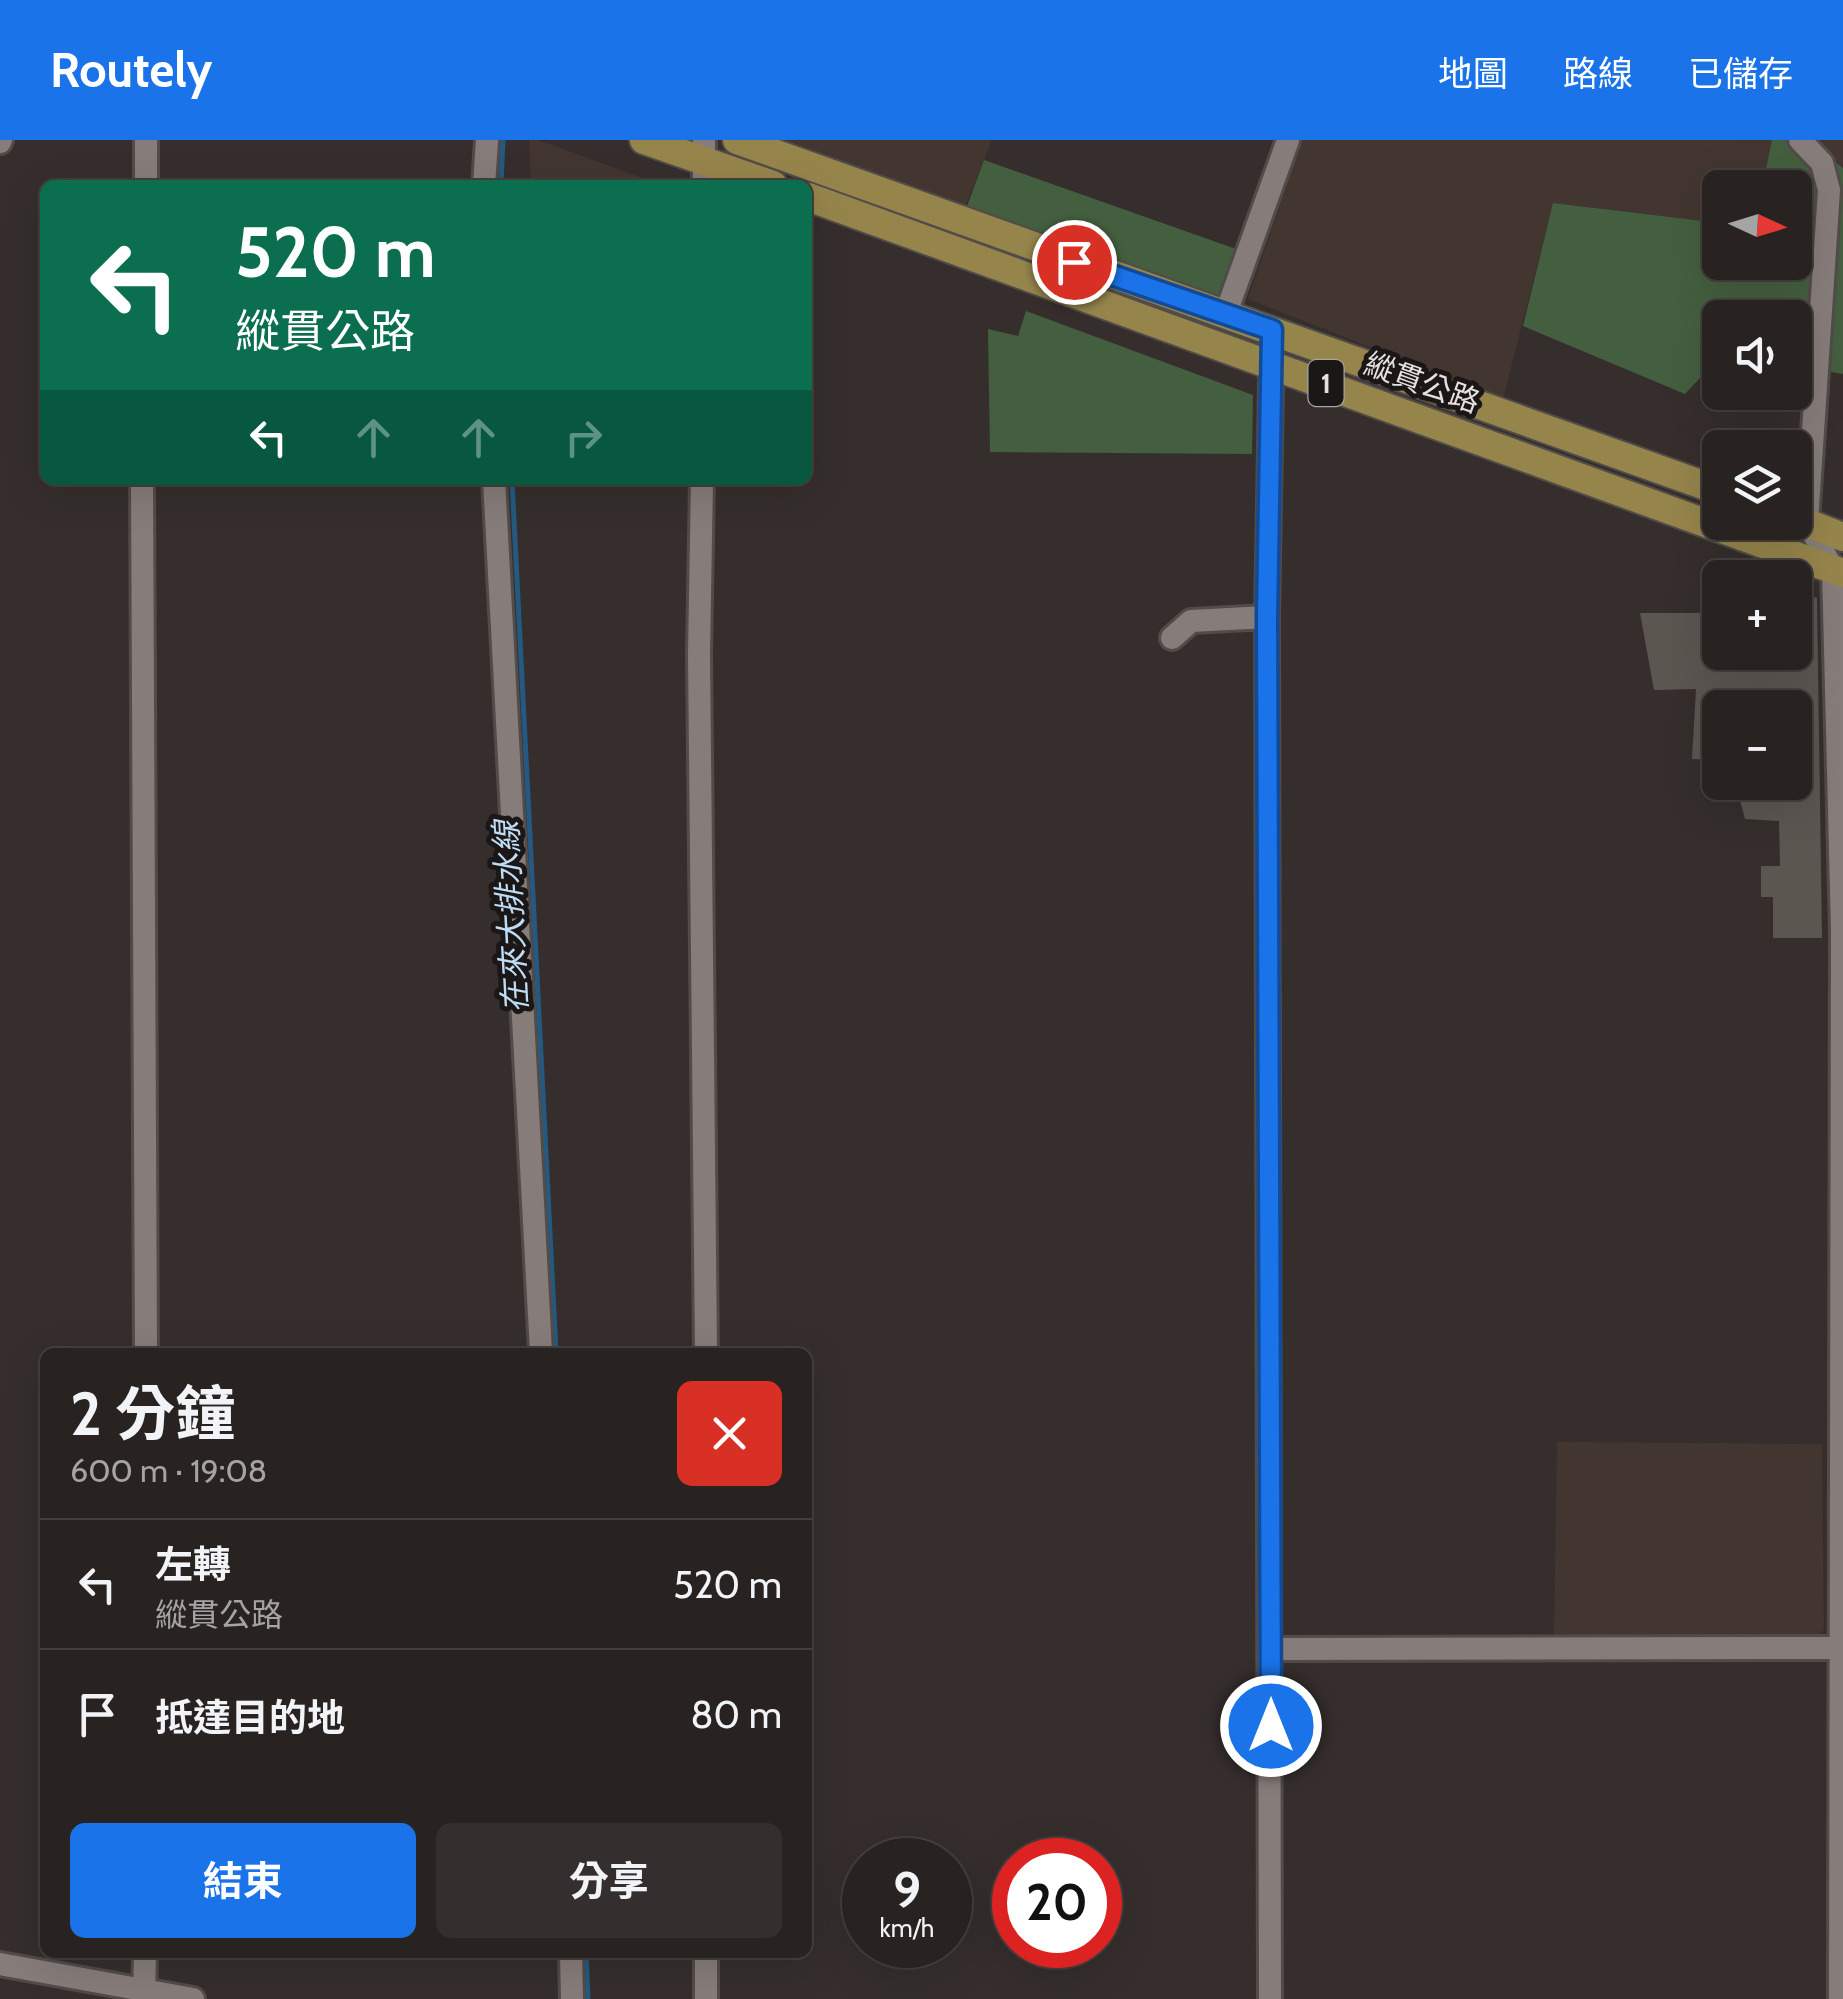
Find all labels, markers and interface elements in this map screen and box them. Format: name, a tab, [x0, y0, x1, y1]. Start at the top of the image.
text: Routely	[50, 41, 212, 99]
text: 地圖	[1438, 52, 1508, 95]
text: 路線	[1563, 52, 1633, 95]
text: 已儲存	[1688, 52, 1793, 95]
north arrow	[1702, 170, 1812, 280]
map controls	[1702, 170, 1812, 800]
text: 520 m	[235, 209, 436, 295]
icon: left	[70, 220, 200, 350]
pin	[1032, 220, 1117, 305]
icon: arrive	[1047, 235, 1102, 290]
button: sound	[1702, 300, 1812, 410]
text: 縱貫公路	[235, 304, 415, 358]
street label: 縱貫公路	[1359, 345, 1485, 420]
road number: 1	[1308, 360, 1344, 406]
icon: left	[241, 410, 296, 465]
icon: ahead	[346, 410, 401, 465]
icon: ahead	[451, 410, 506, 465]
icon: right	[556, 410, 611, 465]
button: layers	[1702, 430, 1812, 540]
button: +	[1702, 560, 1812, 670]
button: −	[1702, 690, 1812, 800]
water label: 在來大排水線	[486, 817, 535, 1014]
text: 2 分鐘	[70, 1377, 235, 1450]
button: close	[677, 1381, 782, 1486]
text: 600 m · 19:08	[70, 1451, 267, 1490]
text: 左轉	[155, 1541, 231, 1588]
icon: left	[70, 1557, 125, 1612]
text: 520 m	[673, 1561, 782, 1608]
text: 縱貫公路	[155, 1595, 283, 1634]
position arrow	[1219, 1674, 1323, 1778]
icon: arrive	[70, 1687, 125, 1742]
text: 80 m	[691, 1691, 782, 1738]
text: 抵達目的地	[155, 1694, 345, 1741]
button: 結束	[70, 1823, 416, 1938]
button: 分享	[436, 1823, 782, 1938]
speed limit sign: 20	[992, 1838, 1122, 1968]
text: 9	[893, 1860, 921, 1921]
text: km/h	[880, 1913, 934, 1943]

